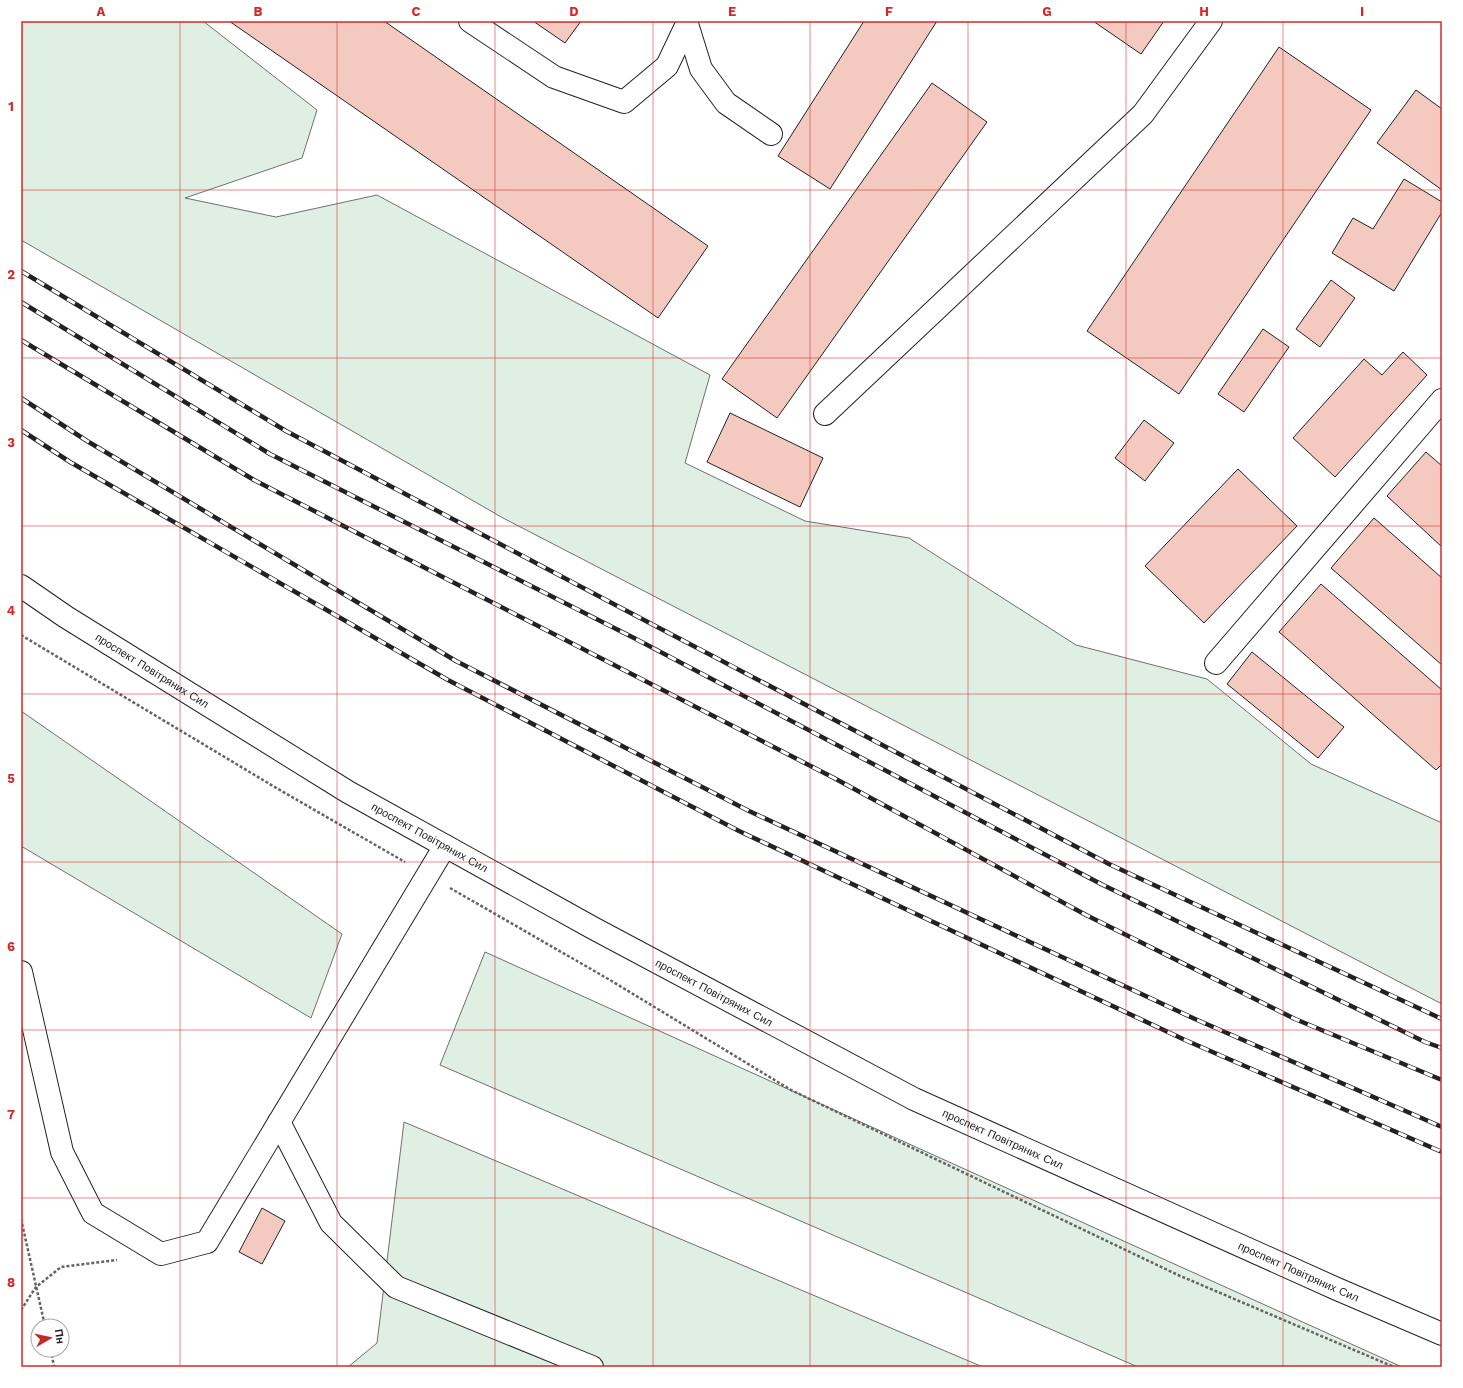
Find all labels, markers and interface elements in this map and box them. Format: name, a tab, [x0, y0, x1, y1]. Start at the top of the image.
text: A	[97, 4, 106, 19]
text: B	[254, 4, 263, 19]
text: C	[412, 4, 421, 19]
text: D	[569, 4, 579, 19]
text: E	[728, 4, 736, 19]
text: F	[885, 4, 893, 19]
text: G	[1042, 4, 1052, 19]
text: H	[1199, 4, 1209, 19]
text: I	[1360, 4, 1364, 19]
text: 1	[8, 99, 14, 114]
text: 2	[7, 267, 15, 282]
text: 3	[7, 435, 15, 450]
text: 4	[7, 603, 16, 618]
street label: проспект Повітряних Сил	[93, 631, 211, 711]
text: 5	[7, 771, 15, 786]
street label: проспект Повітряних Сил	[369, 800, 490, 875]
text: 6	[7, 939, 15, 954]
street label: проспект Повітряних Сил	[653, 956, 775, 1029]
text: 7	[7, 1107, 15, 1122]
street label: проспект Повітряних Сил	[940, 1107, 1065, 1172]
street label: проспект Повітряних Сил	[1236, 1239, 1361, 1305]
text: 8	[7, 1275, 15, 1290]
north arrow	[30, 1318, 70, 1358]
text: Пн	[52, 1328, 67, 1345]

